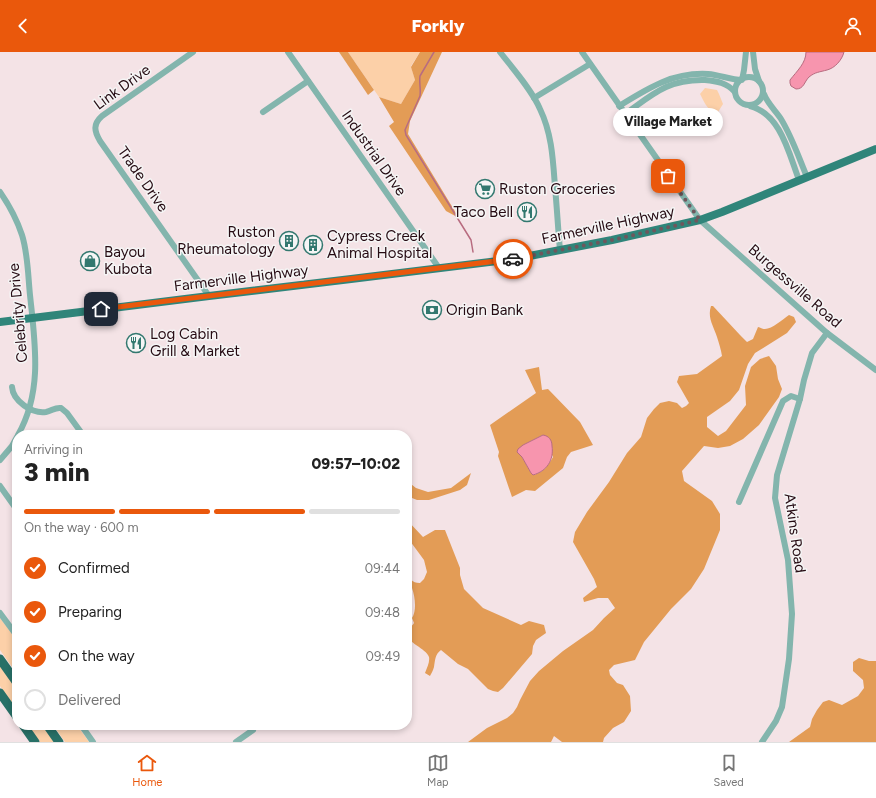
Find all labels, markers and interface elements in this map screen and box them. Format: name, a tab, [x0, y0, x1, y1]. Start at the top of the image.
icon: back	[12, 15, 34, 37]
text: Forkly	[411, 15, 465, 37]
icon: person	[842, 15, 864, 37]
street label: Link Drive	[90, 61, 154, 113]
street label: Industrial Drive	[338, 107, 410, 199]
callout: Village Market	[613, 108, 723, 136]
text: Village Market	[624, 114, 712, 129]
street label: Trade Drive	[114, 143, 172, 215]
pin	[651, 159, 685, 193]
icon: bag	[657, 165, 679, 187]
supermarket icon: Ruston Groceries	[474, 178, 496, 200]
place label: Ruston Groceries	[499, 180, 615, 198]
restaurant icon: Taco Bell	[516, 201, 538, 223]
street label: Farmerville Highway	[540, 202, 676, 248]
place label: Taco Bell	[454, 203, 513, 221]
place label: Ruston Rheumatology	[177, 223, 275, 258]
place label: Cypress Creek Animal Hospital	[327, 227, 432, 262]
building icon: Ruston Rheumatology	[278, 230, 300, 252]
building icon: Cypress Creek Animal Hospital	[302, 234, 324, 256]
courier	[493, 239, 533, 279]
street label: Burgessville Road	[745, 241, 845, 331]
place label: Bayou Kubota	[104, 243, 152, 278]
icon: car	[502, 248, 524, 270]
shop icon: Bayou Kubota	[79, 250, 101, 272]
street label: Farmerville Highway	[173, 261, 309, 295]
street label: Celebrity Drive	[5, 263, 31, 363]
pin	[84, 292, 118, 326]
icon: home	[90, 298, 112, 320]
bank icon: Origin Bank	[421, 299, 443, 321]
place label: Origin Bank	[446, 301, 524, 319]
place label: Log Cabin Grill & Market	[150, 325, 240, 360]
restaurant icon: Log Cabin Grill & Market	[125, 332, 147, 354]
text: Arriving in	[24, 442, 83, 457]
text: 09:57–10:02	[311, 455, 400, 473]
text: 3 min	[24, 456, 90, 488]
street label: Atkins Road	[781, 492, 809, 574]
text: On the way · 600 m	[24, 520, 138, 535]
icon: check	[24, 557, 46, 579]
text: Confirmed	[58, 559, 130, 577]
text: 09:44	[365, 561, 400, 576]
icon: check	[24, 601, 46, 623]
text: Preparing	[58, 603, 122, 621]
text: 09:48	[365, 605, 400, 620]
icon: check	[24, 645, 46, 667]
text: On the way	[58, 647, 135, 665]
text: 09:49	[366, 649, 400, 664]
text: Delivered	[58, 691, 121, 709]
tab: Home	[132, 752, 162, 789]
tab: Map	[427, 752, 449, 789]
tab: Saved	[713, 752, 744, 789]

